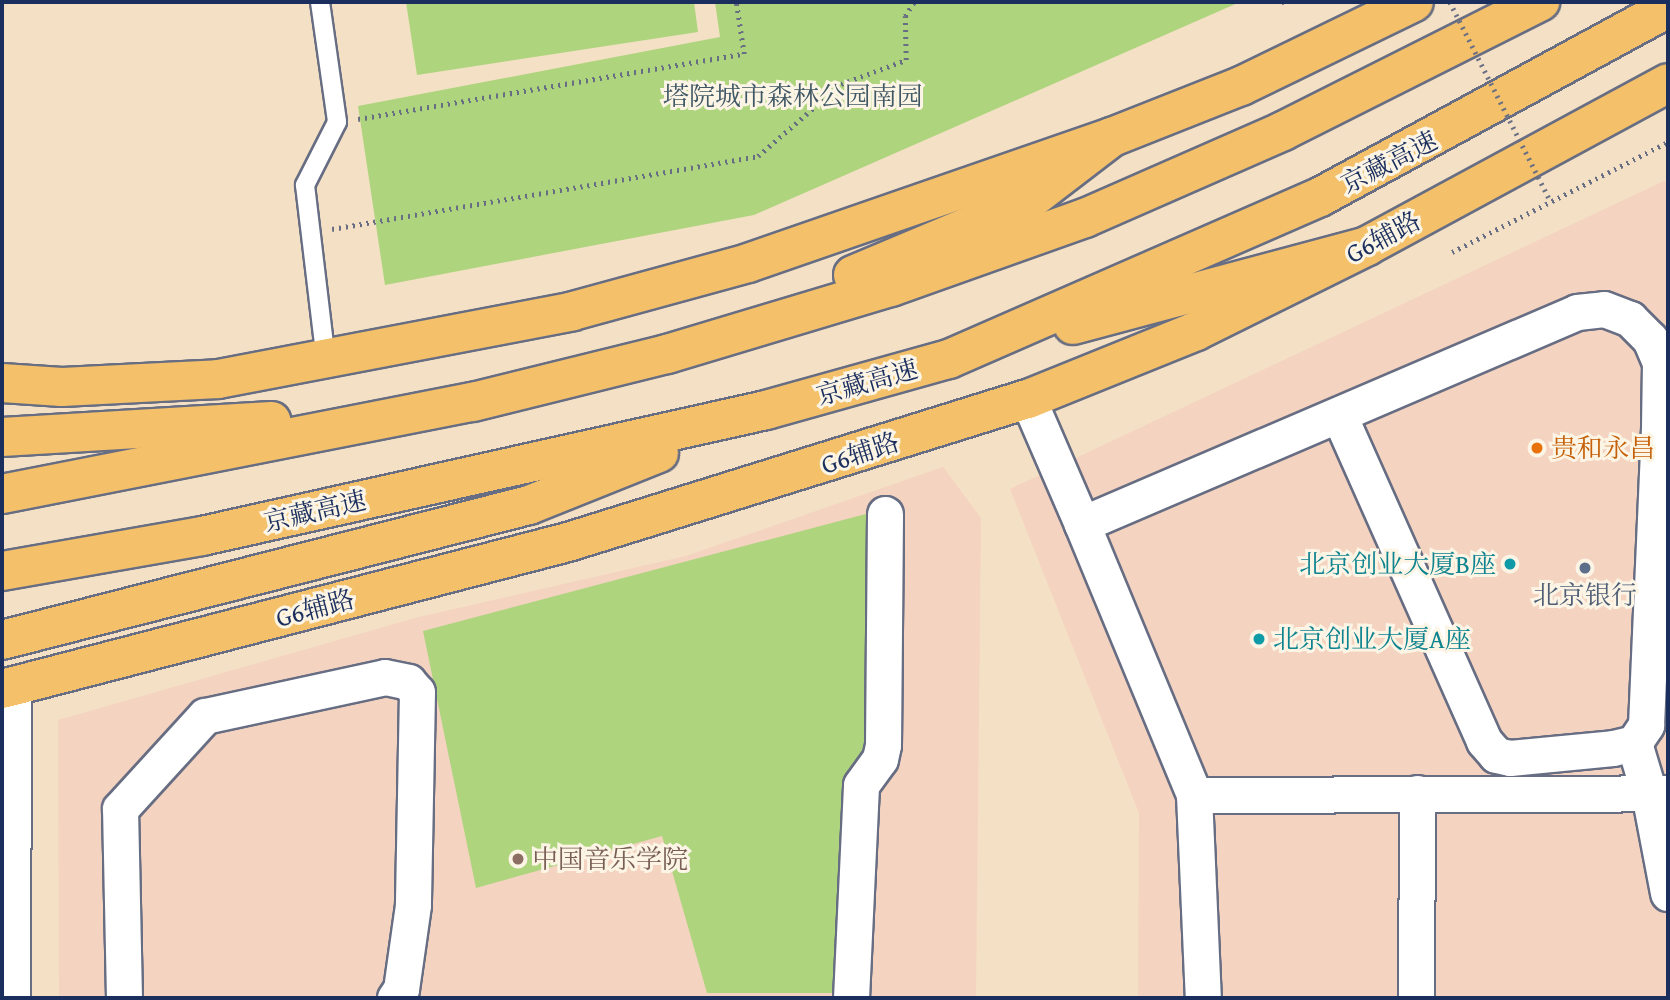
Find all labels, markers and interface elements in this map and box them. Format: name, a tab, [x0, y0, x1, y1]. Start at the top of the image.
park label: 塔院城市森林公园南园	[663, 80, 923, 112]
street label: 京藏高速	[1336, 124, 1442, 200]
street label: G6辅路	[1340, 204, 1426, 270]
street label: 京藏高速	[813, 353, 921, 411]
street label: G6辅路	[817, 426, 903, 480]
place label: 贵和永昌	[1551, 432, 1655, 464]
marker: 贵和永昌	[1529, 440, 1545, 456]
street label: 京藏高速	[261, 484, 369, 538]
place label: 北京创业大厦B座	[1299, 548, 1496, 580]
marker: 北京创业大厦B座	[1502, 556, 1518, 572]
marker: 北京银行	[1577, 560, 1593, 576]
place label: 北京银行	[1533, 579, 1637, 611]
street label: G6辅路	[272, 583, 358, 633]
place label: 北京创业大厦A座	[1273, 623, 1471, 655]
marker: 北京创业大厦A座	[1251, 631, 1267, 647]
place label: 中国音乐学院	[532, 843, 688, 875]
marker: 中国音乐学院	[510, 851, 526, 867]

